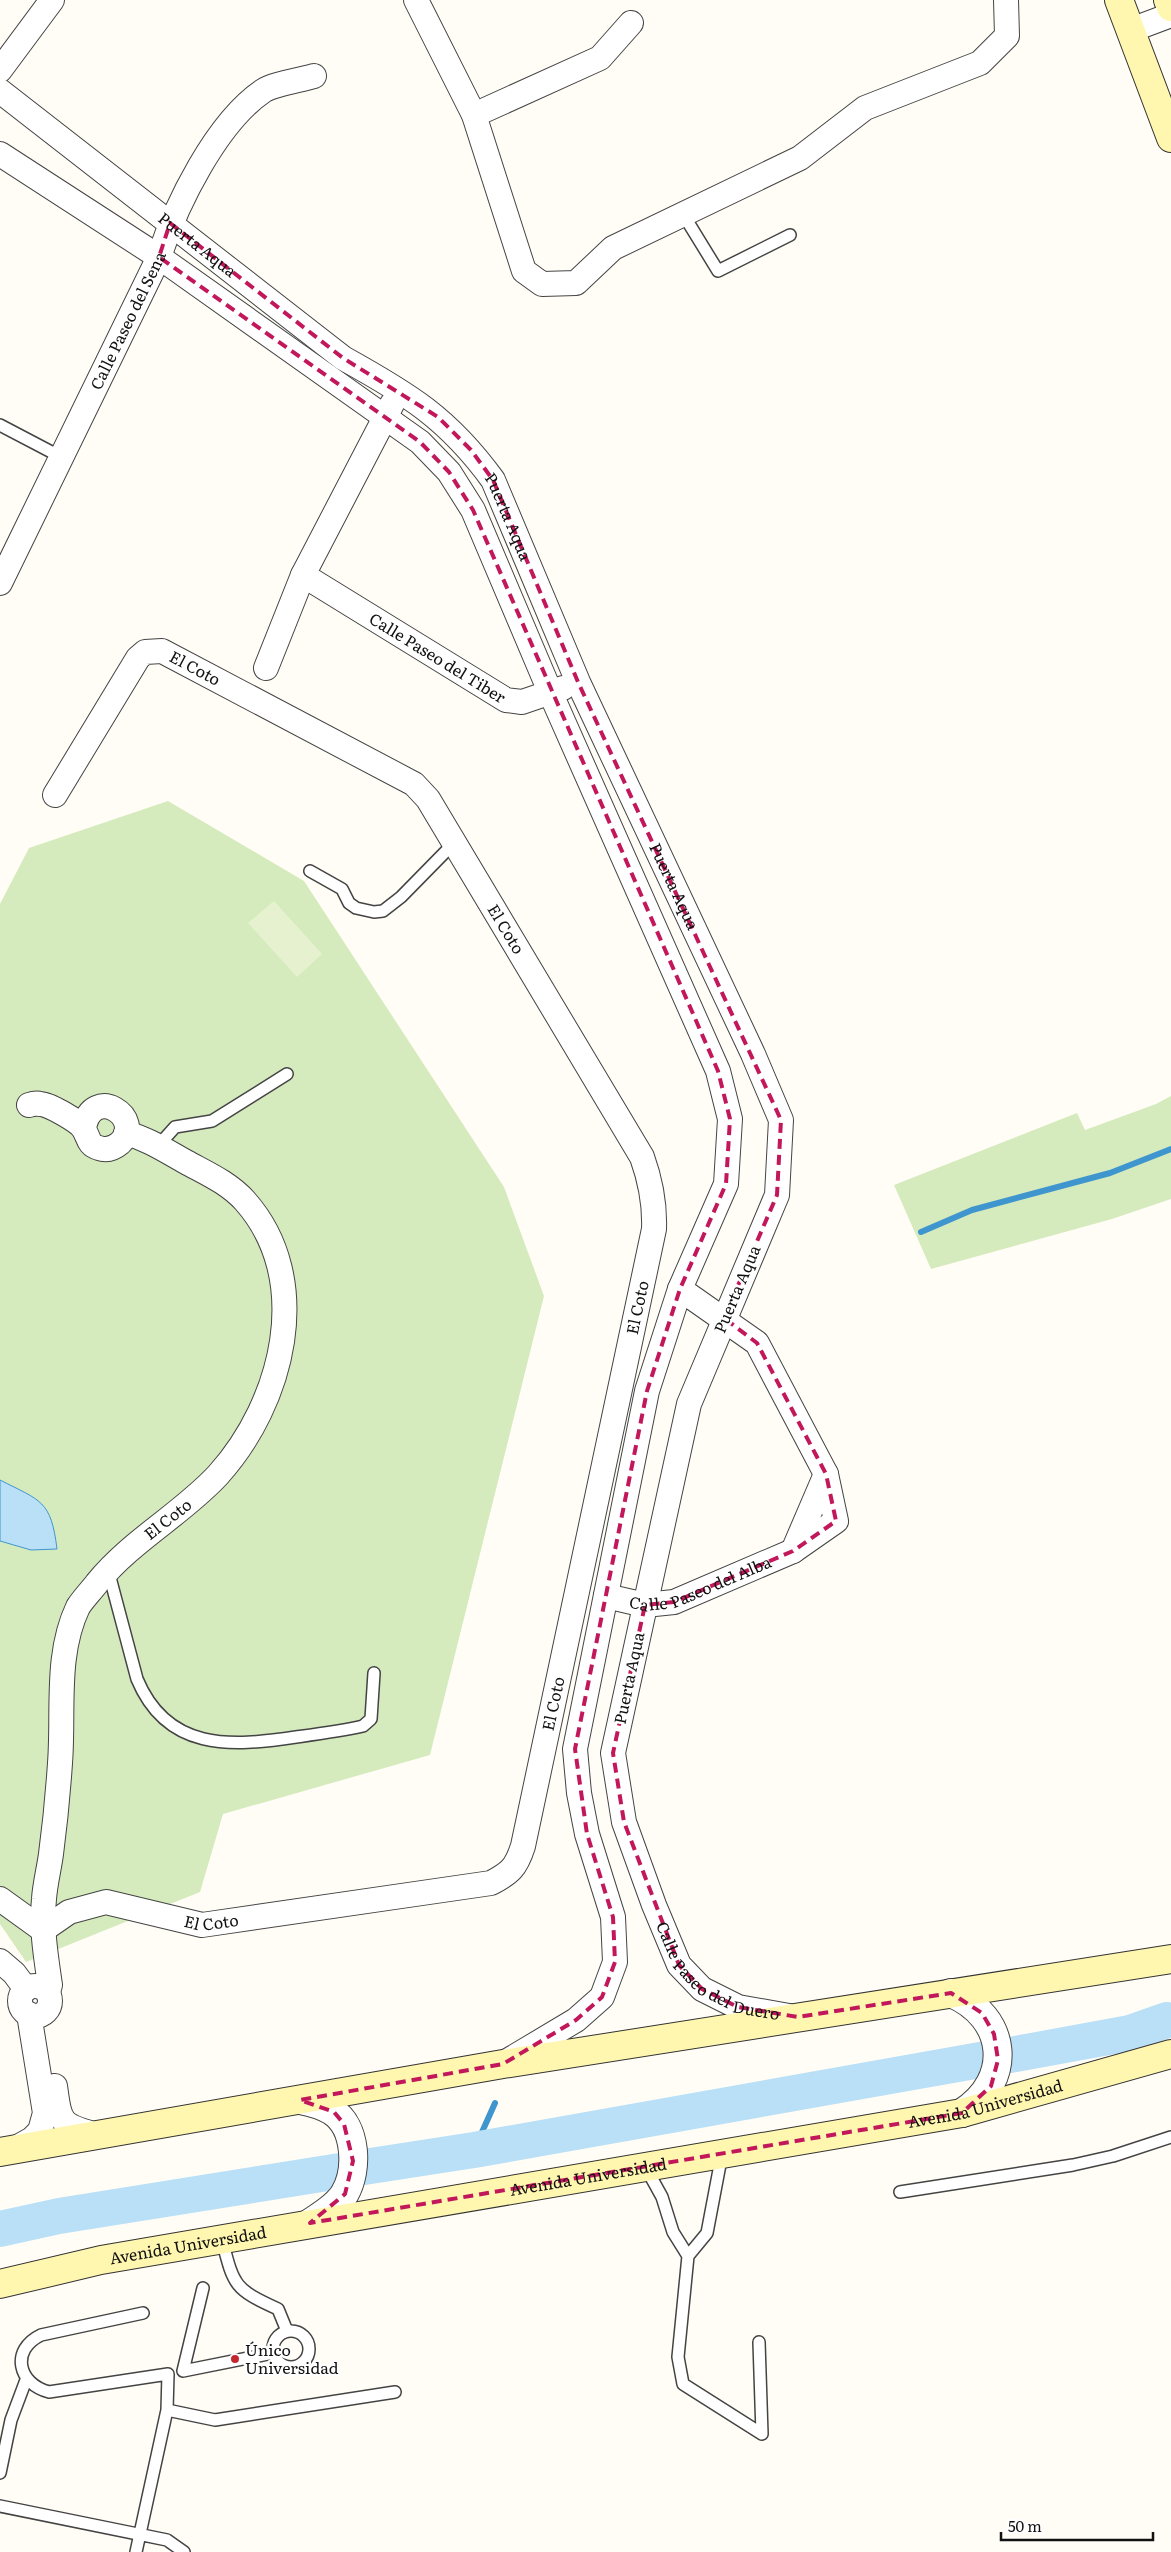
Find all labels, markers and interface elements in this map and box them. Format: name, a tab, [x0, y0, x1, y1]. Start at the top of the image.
street label: Puerta Aqua	[154, 206, 242, 282]
street label: Calle Paseo del Sena	[83, 248, 171, 393]
street label: Puerta Aqua	[480, 467, 539, 565]
street label: Calle Paseo del Tiber	[365, 606, 511, 708]
street label: El Coto	[166, 644, 225, 691]
street label: Puerta Aqua	[644, 838, 706, 934]
street label: El Coto	[482, 899, 531, 958]
street label: Puerta Aqua	[707, 1241, 766, 1336]
street label: El Coto	[619, 1278, 654, 1337]
street label: El Coto	[138, 1492, 196, 1545]
street label: Calle Paseo del Alba	[627, 1549, 775, 1617]
street label: Puerta Aqua	[607, 1629, 650, 1726]
street label: El Coto	[535, 1674, 570, 1733]
street label: El Coto	[182, 1907, 240, 1936]
street label: Calle Paseo del Duero	[651, 1918, 782, 2025]
street label: Avenida Universidad	[906, 2072, 1065, 2133]
street label: Avenida Universidad	[508, 2151, 668, 2201]
street label: Avenida Universidad	[108, 2219, 268, 2269]
place label: Único Universidad	[245, 2337, 339, 2379]
marker: Único Universidad	[229, 2353, 241, 2365]
scale bar	[1001, 2510, 1154, 2542]
text: 50 m	[1008, 2514, 1042, 2537]

